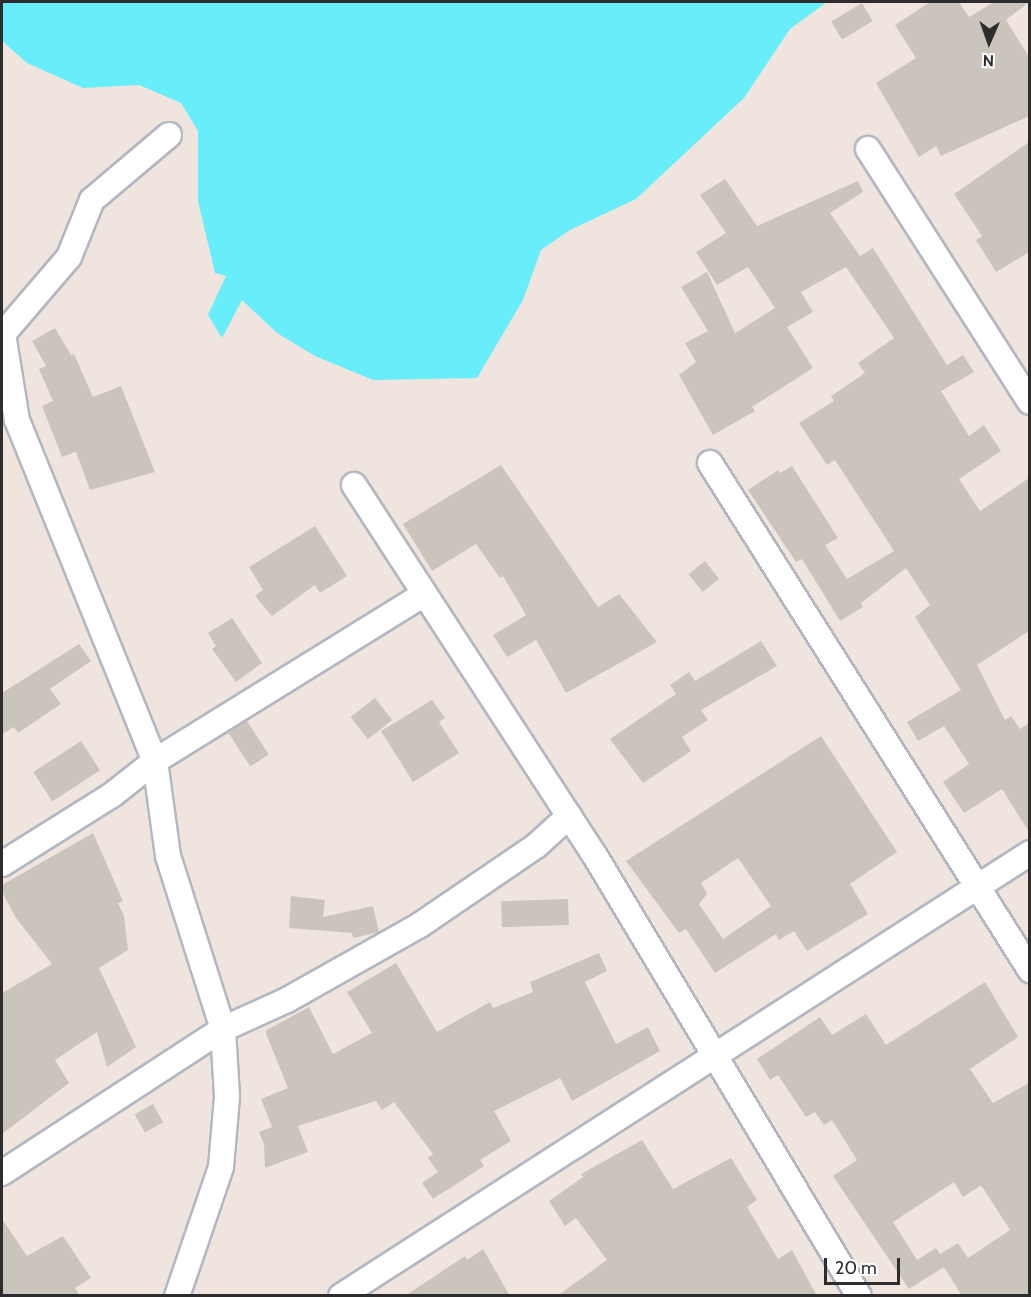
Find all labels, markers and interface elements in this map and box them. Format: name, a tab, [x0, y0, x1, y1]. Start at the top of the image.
north arrow	[959, 12, 1019, 72]
text: N	[982, 51, 994, 70]
scale bar	[827, 1246, 904, 1284]
text: 20 m	[835, 1257, 877, 1279]

